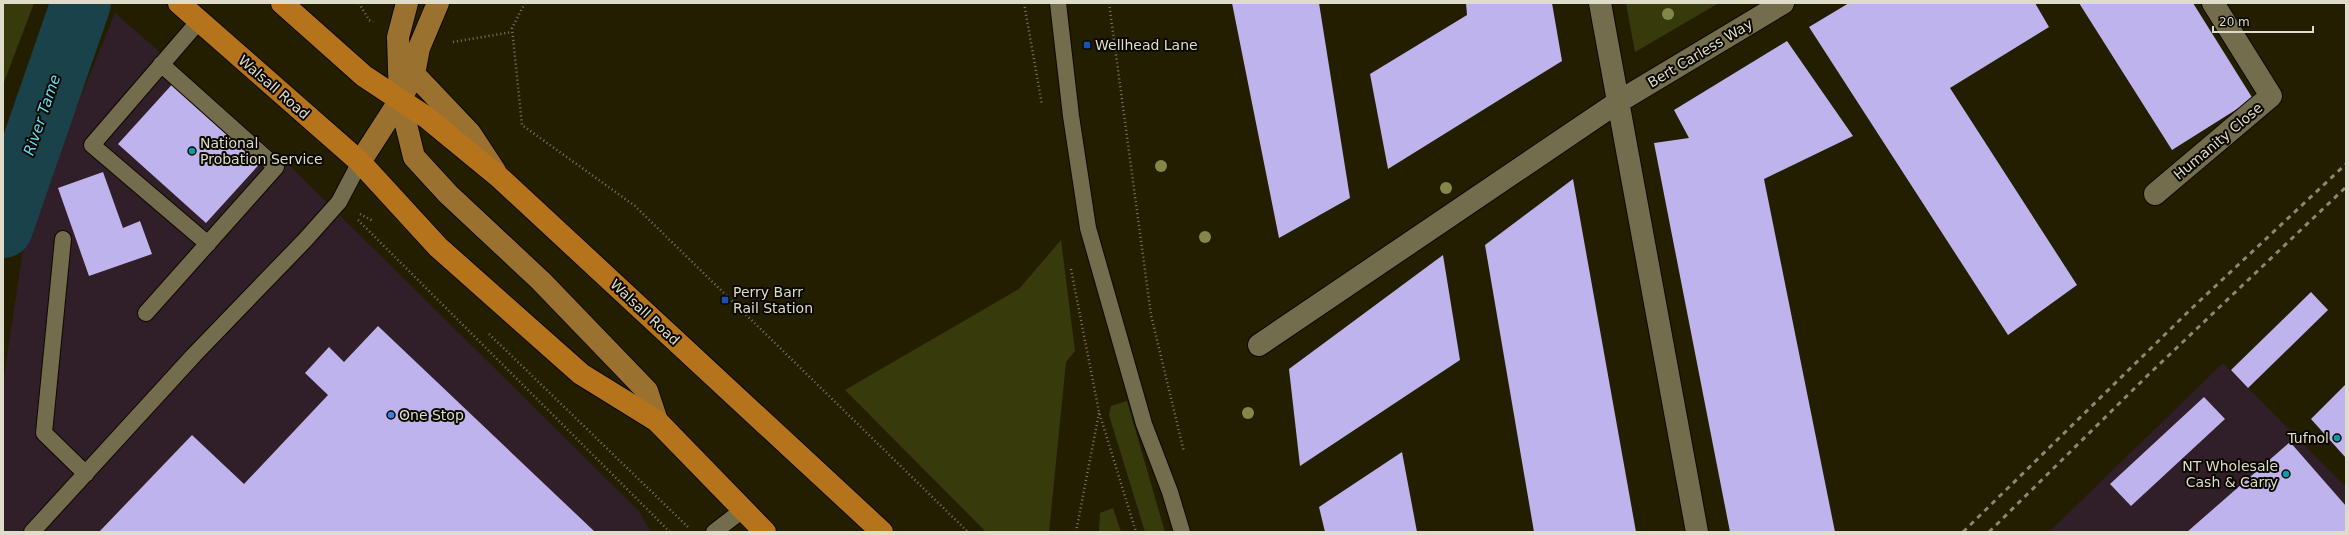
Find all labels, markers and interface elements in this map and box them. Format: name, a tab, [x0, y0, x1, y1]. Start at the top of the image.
scale bar	[2213, 8, 2313, 34]
street label: Bert Carless Way	[1645, 15, 1755, 91]
text: 20 m	[2219, 15, 2250, 29]
place label: Wellhead Lane	[1095, 37, 1198, 53]
marker: Wellhead Lane	[1082, 40, 1092, 50]
street label: Walsall Road	[235, 52, 313, 122]
water label: River Tame	[20, 72, 64, 158]
street label: Humanity Close	[2170, 99, 2266, 183]
place label: National Probation Service	[200, 135, 323, 167]
marker: National Probation Service	[187, 146, 197, 156]
street label: Walsall Road	[607, 276, 683, 348]
place label: Perry Barr Rail Station	[733, 284, 813, 316]
marker: Perry Barr Rail Station	[720, 295, 730, 305]
place label: One Stop	[399, 407, 464, 423]
marker: One Stop	[386, 410, 396, 420]
place label: Tufnol	[2286, 430, 2329, 446]
marker: Tufnol	[2332, 433, 2342, 443]
place label: NT Wholesale Cash & Carry	[2182, 458, 2278, 490]
marker: NT Wholesale Cash & Carry	[2281, 469, 2291, 479]

